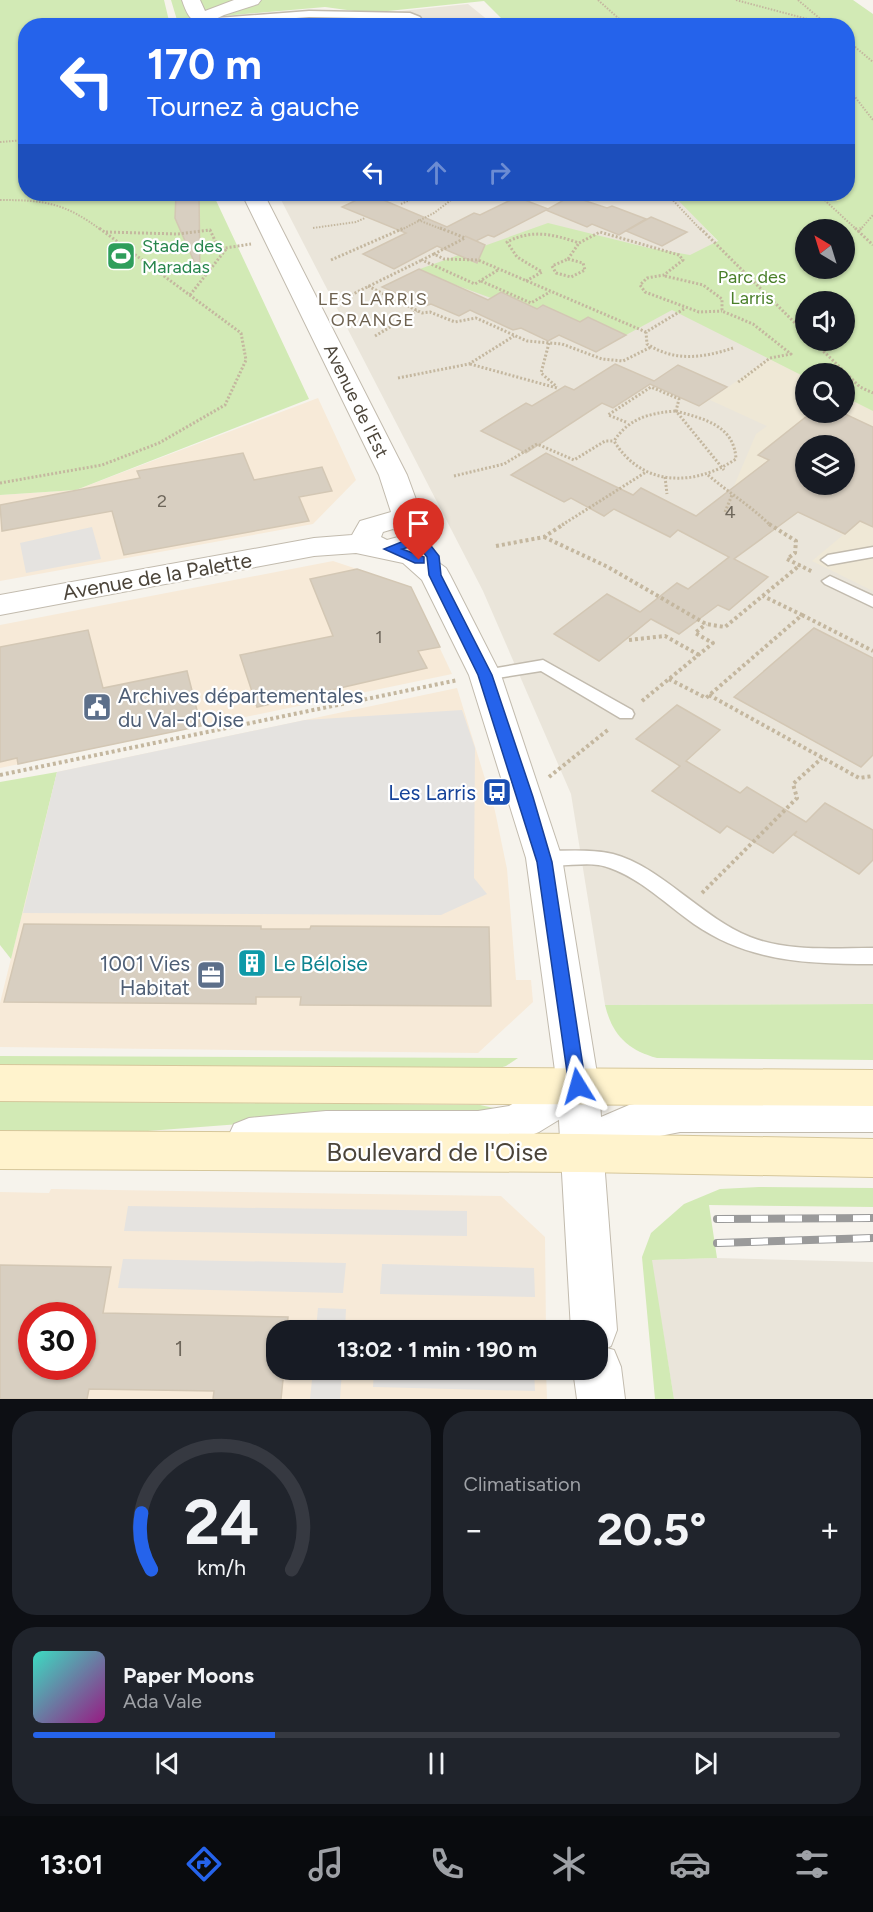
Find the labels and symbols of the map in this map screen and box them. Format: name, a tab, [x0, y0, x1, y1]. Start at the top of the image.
north arrow	[795, 219, 855, 279]
place label: Stade des Maradas	[142, 235, 223, 278]
sports icon: Stade des Maradas	[105, 240, 137, 272]
park label: Parc des Larris	[718, 266, 786, 309]
district label: LES LARRIS ORANGE	[318, 288, 428, 331]
street label: Avenue de l'Est	[319, 341, 393, 462]
house number: 2	[157, 490, 167, 512]
pin	[393, 498, 444, 560]
house number: 4	[724, 501, 736, 523]
street label: Avenue de la Palette	[60, 547, 254, 605]
house number: 1	[375, 626, 383, 648]
place label: Archives départementales du Val-d'Oise	[118, 683, 363, 732]
public building icon: Archives départementales du Val-d'Oise	[81, 691, 113, 723]
bus stop icon: Les Larris	[481, 776, 513, 808]
place label: Les Larris	[388, 780, 476, 805]
building icon: Le Béloise	[236, 947, 268, 979]
place label: 1001 Vies Habitat	[100, 951, 190, 1000]
place label: Le Béloise	[273, 951, 368, 976]
office icon: 1001 Vies Habitat	[195, 959, 227, 991]
position arrow	[546, 1054, 610, 1118]
street label: Boulevard de l'Oise	[326, 1136, 548, 1168]
speed limit sign: 30	[18, 1302, 96, 1380]
house number: 1	[175, 1336, 183, 1361]

